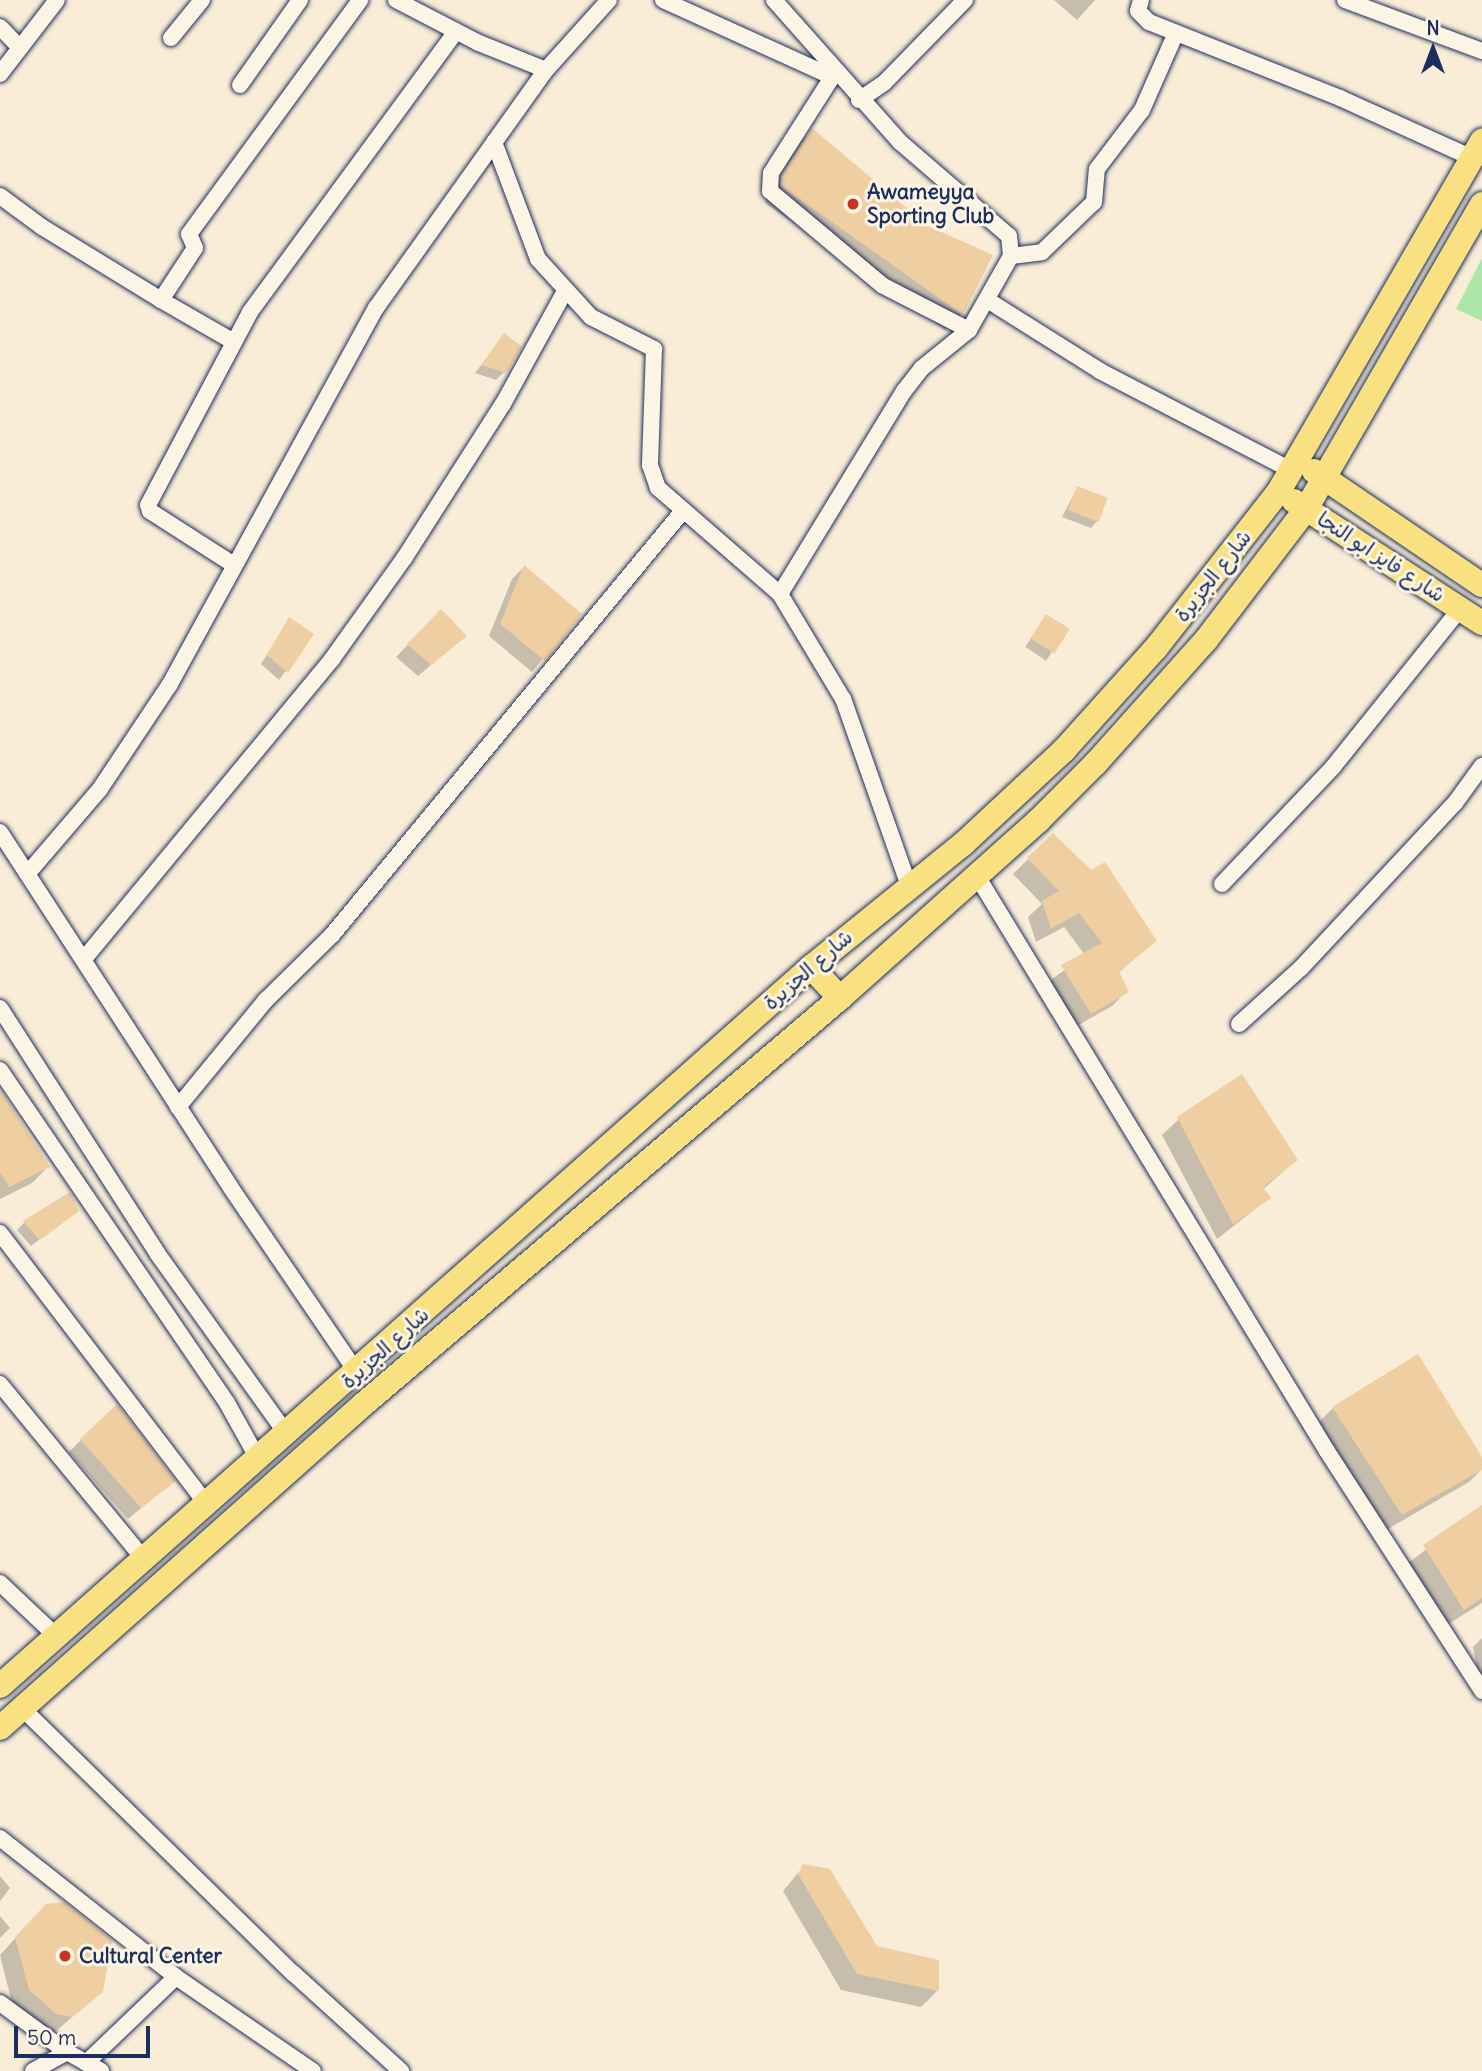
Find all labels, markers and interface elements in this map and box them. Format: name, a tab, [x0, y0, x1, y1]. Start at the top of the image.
north arrow	[1398, 14, 1468, 84]
text: N	[1426, 16, 1440, 40]
place label: Awameyya Sporting Club	[867, 179, 994, 229]
marker: Awameyya Sporting Club	[845, 196, 861, 212]
street label: شارع فايز ابو النجا	[1312, 506, 1450, 608]
street label: شارع الجزيرة	[1169, 525, 1257, 627]
street label: شارع الجزيرة	[758, 924, 858, 1016]
street label: شارع الجزيرة	[336, 1302, 434, 1394]
place label: Cultural Center	[79, 1943, 222, 1969]
marker: Cultural Center	[57, 1948, 73, 1964]
scale bar	[18, 2011, 154, 2056]
text: 50 m	[27, 2024, 76, 2051]

